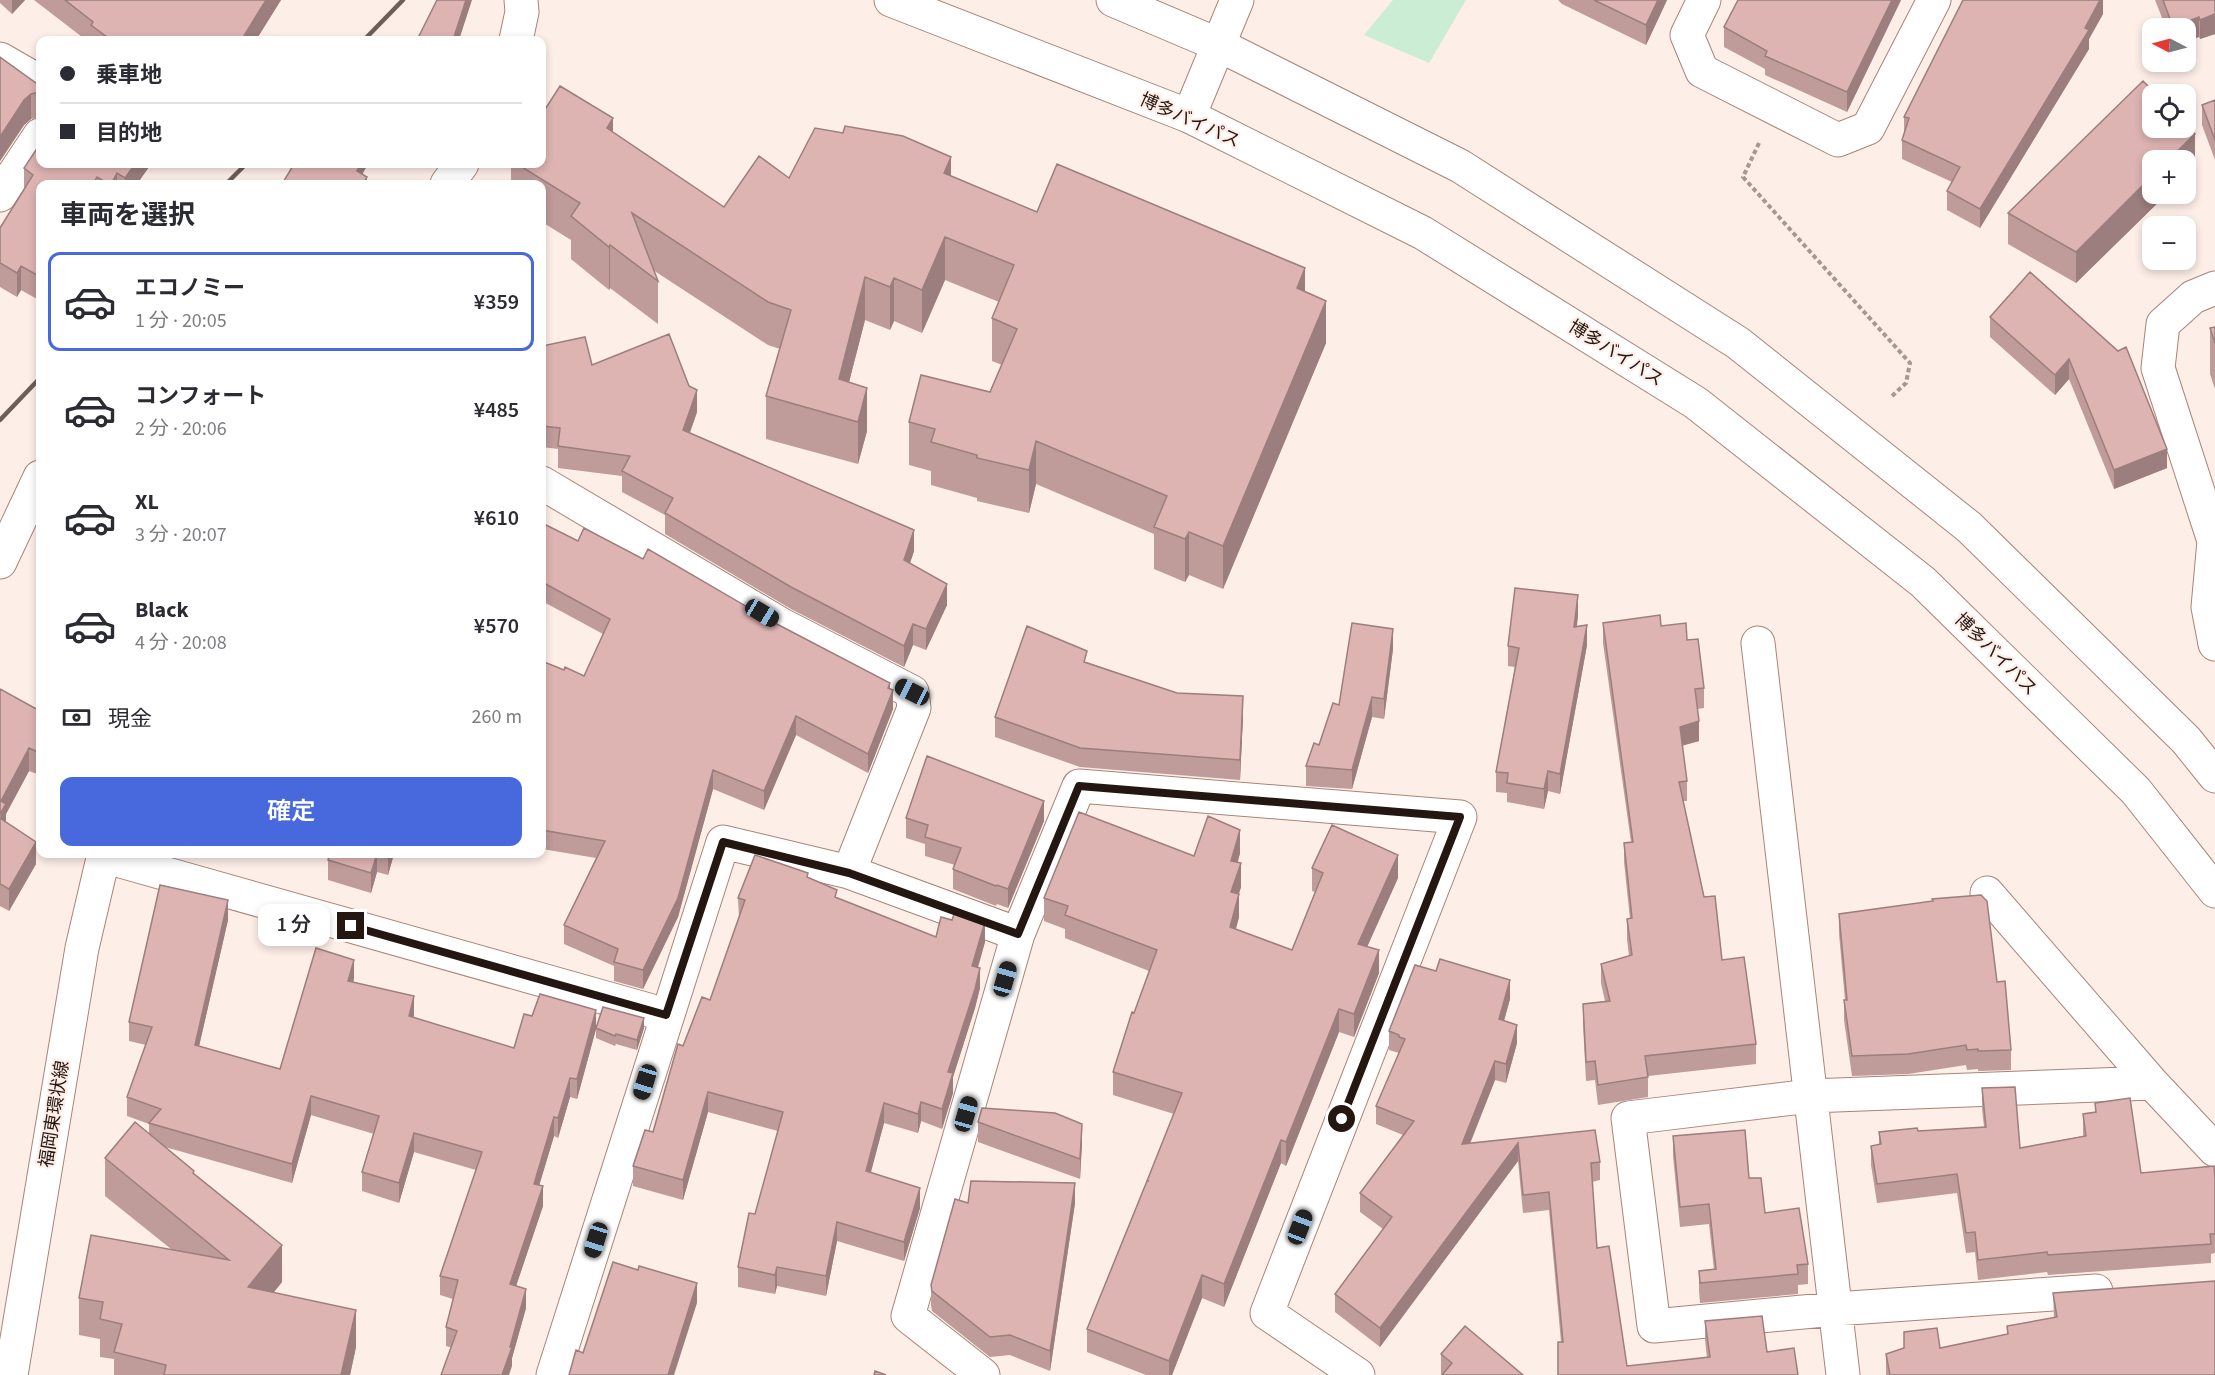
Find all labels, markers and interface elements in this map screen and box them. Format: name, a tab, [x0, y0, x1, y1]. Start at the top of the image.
north arrow	[2142, 18, 2196, 72]
map controls	[2142, 18, 2196, 270]
text: 乗車地	[96, 59, 162, 91]
button: locate	[2142, 84, 2196, 138]
street label: 博多バイパス	[1136, 87, 1244, 154]
text: 目的地	[96, 117, 162, 149]
button: +	[2142, 150, 2196, 204]
text: 車両を選択	[60, 196, 195, 235]
button: −	[2142, 216, 2196, 270]
text: エコノミー	[135, 272, 245, 304]
icon: car	[63, 275, 117, 329]
text: ¥359	[474, 286, 519, 318]
text: 1 分 · 20:05	[135, 307, 227, 335]
street label: 博多バイパス	[1563, 314, 1668, 393]
text: コンフォート	[135, 380, 266, 412]
icon: car	[63, 383, 117, 437]
text: ¥485	[474, 394, 519, 426]
text: 2 分 · 20:06	[135, 415, 227, 443]
text: XL	[135, 486, 159, 518]
icon: car	[63, 491, 117, 545]
text: ¥610	[474, 502, 519, 534]
text: 3 分 · 20:07	[135, 521, 227, 549]
text: Black	[135, 594, 189, 626]
car	[742, 596, 782, 630]
icon: car	[63, 599, 117, 653]
street label: 博多バイパス	[1949, 607, 2043, 701]
text: ¥570	[474, 610, 519, 642]
text: 4 分 · 20:08	[135, 629, 227, 657]
car	[892, 676, 932, 708]
icon: cash	[60, 701, 93, 734]
text: 現金	[108, 703, 152, 735]
text: 260 m	[472, 703, 522, 731]
button: 確定	[60, 777, 522, 846]
callout: 1 分	[258, 905, 330, 947]
text: 1 分	[277, 911, 311, 939]
route end	[337, 912, 364, 939]
car	[991, 959, 1019, 999]
street label: 福岡東環状線	[34, 1059, 75, 1169]
car	[631, 1062, 659, 1102]
car	[952, 1094, 980, 1134]
route start	[1328, 1105, 1355, 1132]
car	[1285, 1207, 1315, 1247]
car	[582, 1220, 610, 1260]

